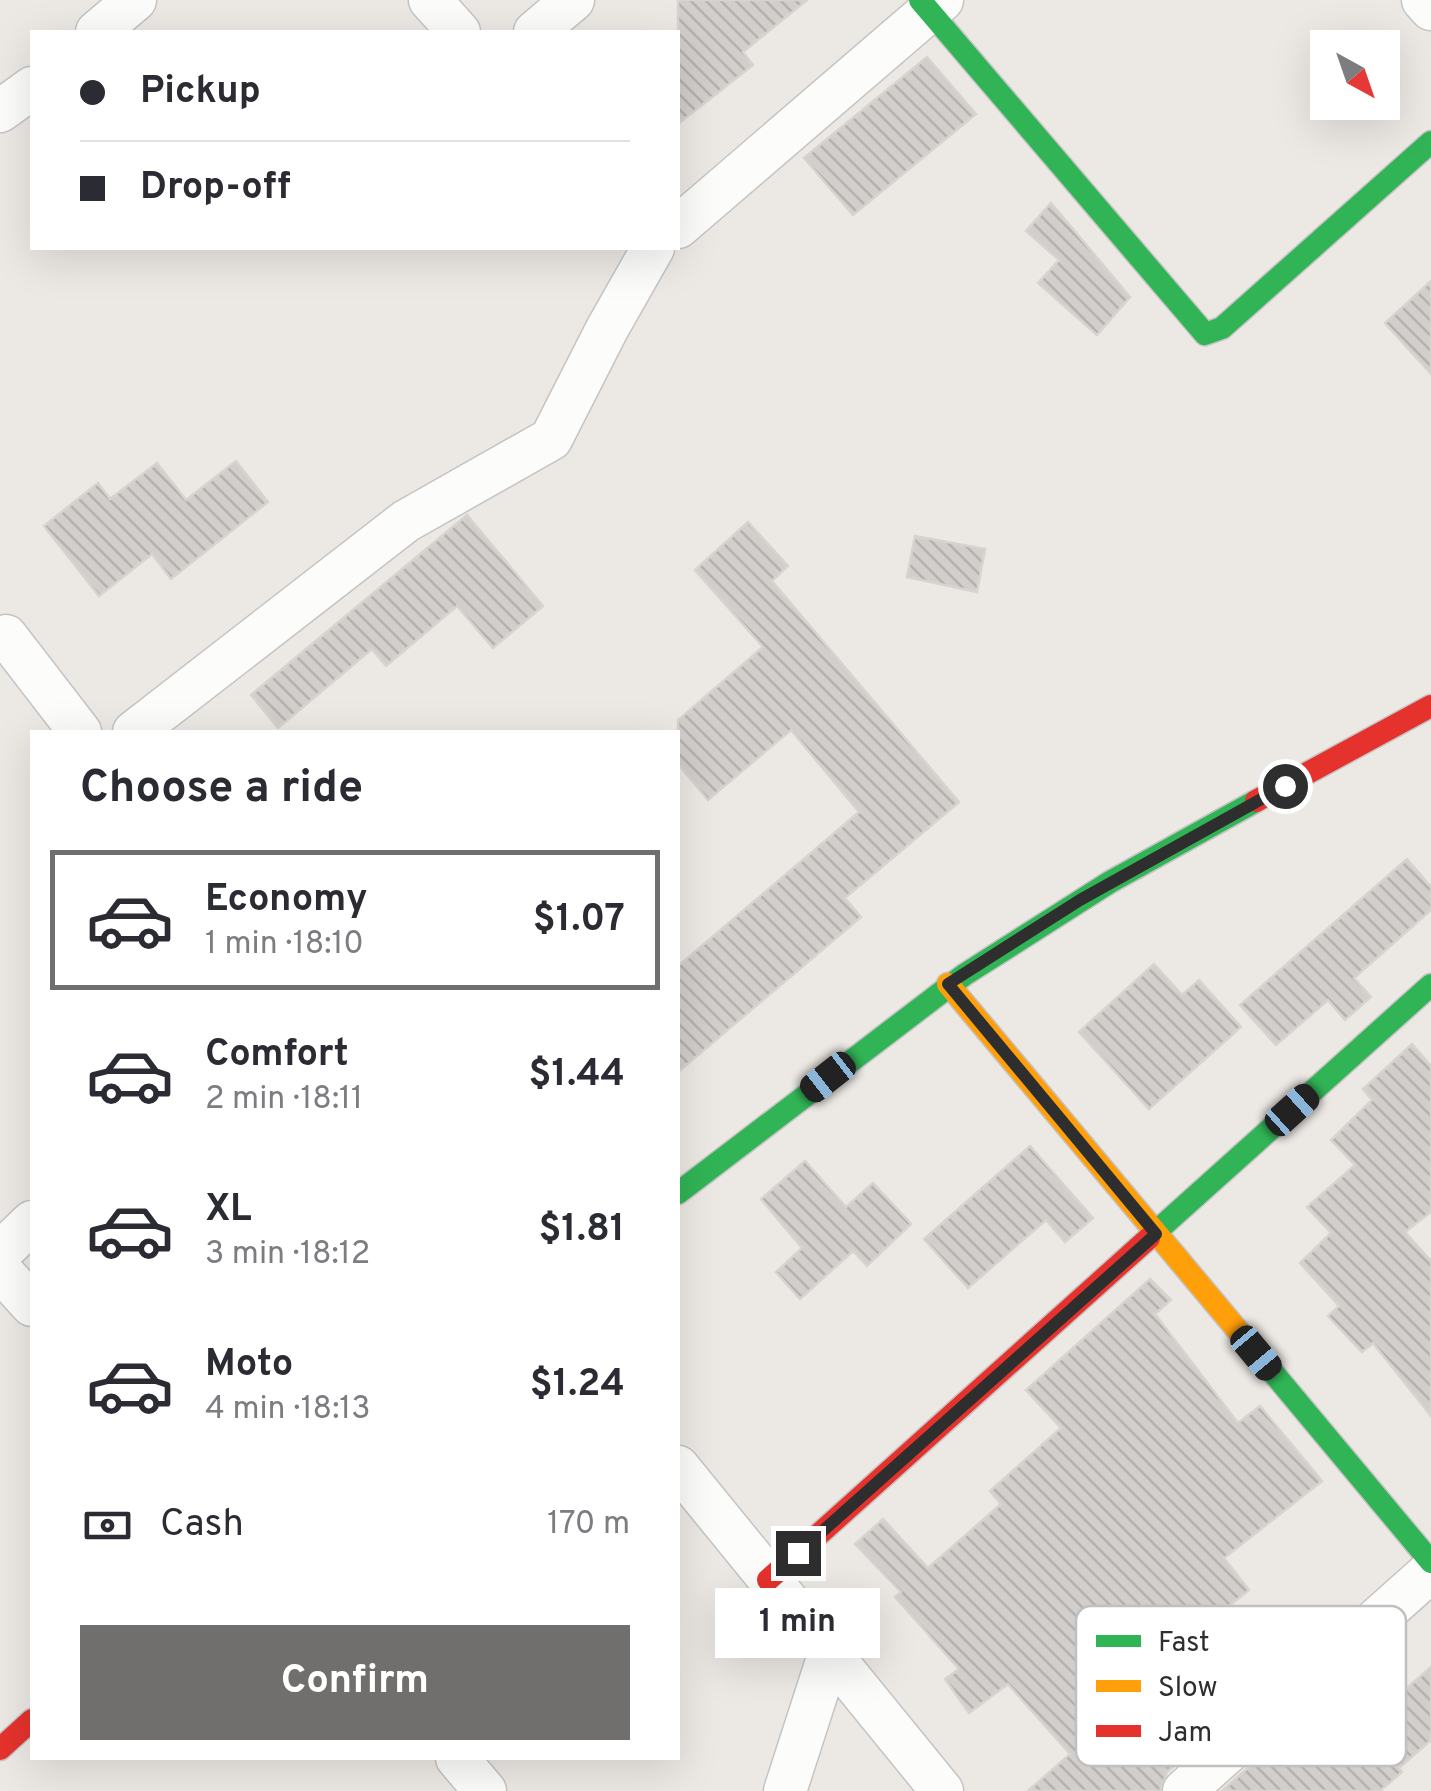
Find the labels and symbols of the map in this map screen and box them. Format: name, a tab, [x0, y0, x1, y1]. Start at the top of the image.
north arrow	[1310, 30, 1400, 120]
route start	[1263, 764, 1308, 809]
car	[795, 1047, 861, 1107]
car	[1260, 1079, 1324, 1141]
car	[1225, 1320, 1287, 1386]
route end	[776, 1531, 821, 1576]
callout: 1 min	[716, 1588, 880, 1658]
legend	[1076, 1606, 1406, 1766]
text: Fast	[1158, 1626, 1210, 1662]
text: Slow	[1158, 1671, 1217, 1707]
text: Jam	[1158, 1716, 1212, 1752]

